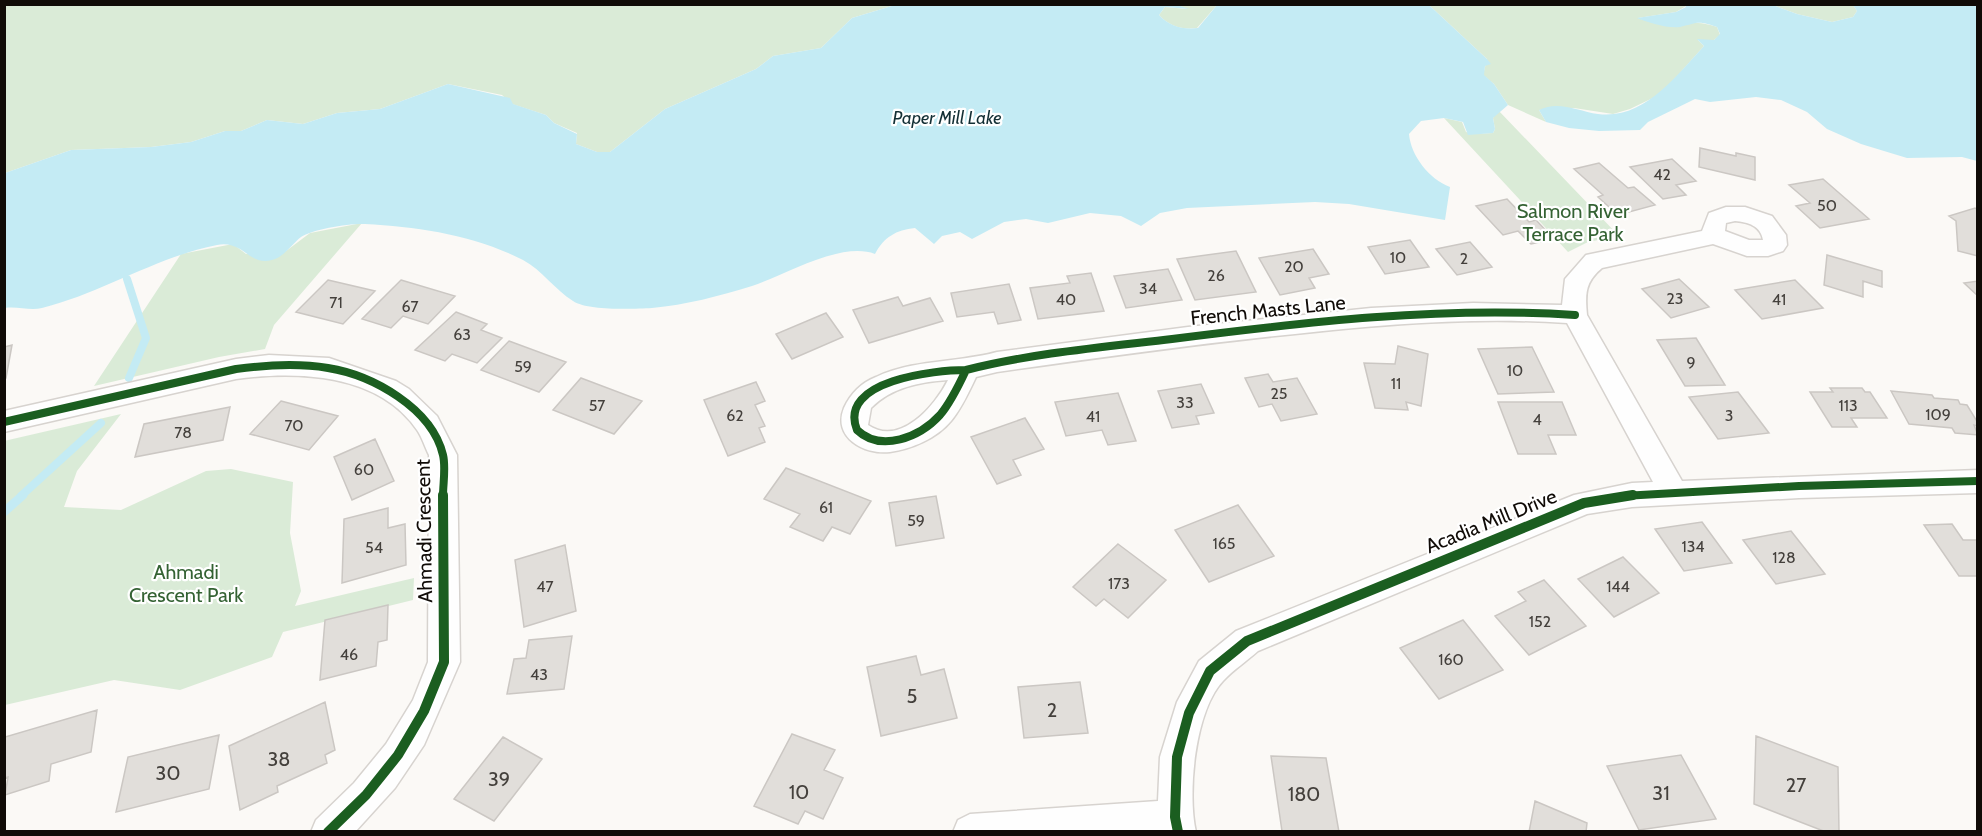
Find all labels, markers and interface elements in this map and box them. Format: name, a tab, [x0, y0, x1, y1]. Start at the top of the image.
water label: Paper Mill Lake	[892, 107, 1002, 129]
house number: 42	[1653, 165, 1671, 184]
house number: 50	[1817, 196, 1837, 215]
park label: Salmon River Terrace Park	[1517, 199, 1630, 246]
house number: 10	[1390, 248, 1406, 267]
house number: 2	[1460, 249, 1468, 268]
house number: 20	[1284, 257, 1304, 276]
house number: 26	[1207, 266, 1225, 285]
house number: 34	[1139, 279, 1157, 298]
house number: 23	[1666, 289, 1684, 308]
house number: 40	[1056, 290, 1076, 309]
street label: French Masts Lane	[1189, 290, 1347, 330]
house number: 41	[1772, 290, 1786, 309]
house number: 71	[329, 293, 343, 312]
house number: 67	[401, 297, 419, 316]
house number: 63	[453, 325, 471, 344]
house number: 9	[1686, 353, 1696, 372]
house number: 59	[514, 357, 532, 376]
house number: 10	[1507, 361, 1523, 380]
house number: 11	[1391, 374, 1401, 393]
house number: 25	[1270, 384, 1288, 403]
house number: 33	[1176, 393, 1194, 412]
house number: 57	[589, 396, 605, 415]
house number: 113	[1838, 396, 1858, 415]
house number: 109	[1925, 405, 1951, 424]
house number: 62	[726, 406, 744, 425]
house number: 3	[1725, 406, 1733, 425]
house number: 41	[1086, 407, 1100, 426]
house number: 4	[1532, 410, 1542, 429]
house number: 70	[284, 416, 304, 435]
house number: 78	[174, 423, 192, 442]
street label: Ahmadi Crescent	[411, 459, 437, 603]
house number: 60	[354, 460, 374, 479]
street label: Acadia Mill Drive	[1422, 484, 1560, 558]
house number: 61	[819, 498, 833, 517]
house number: 59	[907, 511, 925, 530]
house number: 165	[1213, 534, 1235, 553]
house number: 134	[1681, 537, 1705, 556]
house number: 54	[365, 538, 383, 557]
house number: 128	[1772, 548, 1796, 567]
park label: Ahmadi Crescent Park	[129, 560, 243, 607]
house number: 173	[1108, 574, 1130, 593]
house number: 47	[536, 577, 554, 596]
house number: 144	[1606, 577, 1630, 596]
house number: 152	[1529, 612, 1551, 631]
house number: 46	[340, 645, 358, 664]
house number: 160	[1438, 650, 1464, 669]
house number: 43	[530, 665, 548, 684]
house number: 5	[907, 684, 917, 708]
house number: 2	[1047, 698, 1057, 722]
house number: 38	[268, 747, 290, 771]
house number: 30	[156, 761, 180, 785]
house number: 39	[488, 767, 510, 791]
house number: 27	[1786, 773, 1806, 797]
house number: 10	[789, 780, 809, 804]
house number: 31	[1652, 781, 1670, 805]
house number: 180	[1288, 782, 1320, 806]

